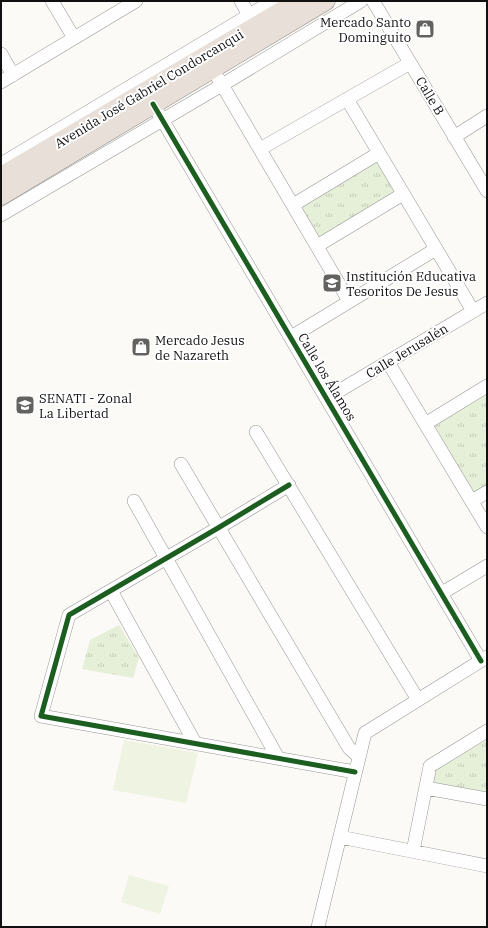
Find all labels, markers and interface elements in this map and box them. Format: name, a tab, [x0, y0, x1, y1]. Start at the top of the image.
place label: Mercado Santo Dominguito	[320, 14, 411, 46]
shop icon: Mercado Santo Dominguito	[414, 18, 436, 40]
street label: Avenida José Gabriel Condorcanqui	[52, 26, 246, 152]
street label: Calle B	[412, 74, 448, 118]
place label: Institución Educativa Tesoritos De Jesus	[346, 268, 476, 300]
school or university icon: Institución Educativa Tesoritos De Jesus	[321, 272, 343, 294]
street label: Calle Jerusalén	[363, 320, 451, 382]
street label: Calle los Álamos	[294, 330, 360, 424]
place label: Mercado Jesus de Nazareth	[155, 332, 245, 364]
shop icon: Mercado Jesus de Nazareth	[130, 336, 152, 358]
place label: SENATI - Zonal La Libertad	[39, 390, 132, 422]
school or university icon: SENATI - Zonal La Libertad	[14, 394, 36, 416]

